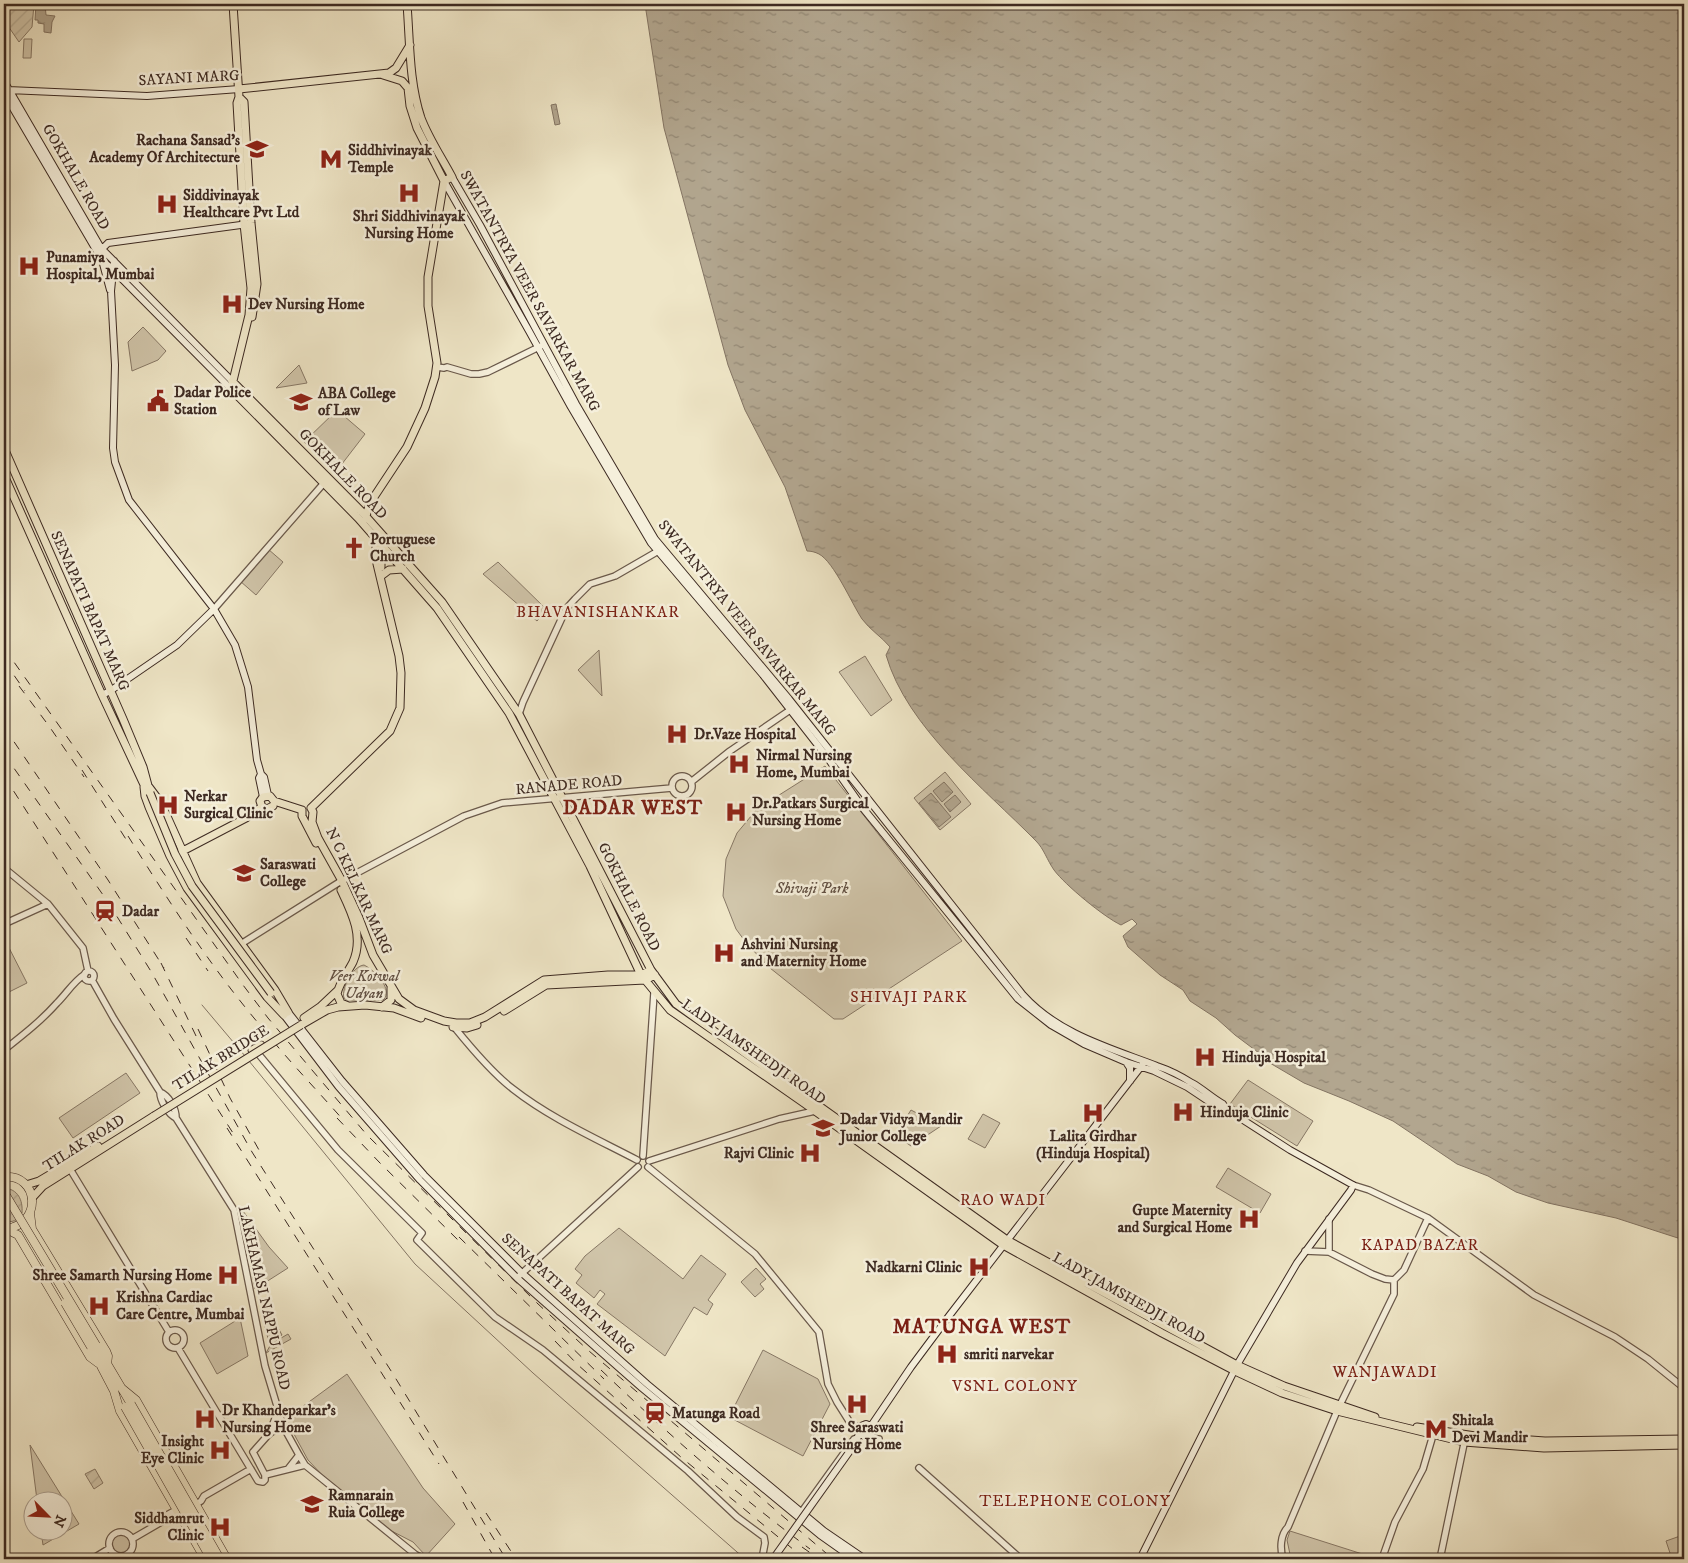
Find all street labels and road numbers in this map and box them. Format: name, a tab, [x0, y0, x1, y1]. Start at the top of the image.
street label: SAYANI MARG	[138, 66, 240, 90]
street label: GOKHALE ROAD	[38, 121, 114, 233]
street label: SWATANTRYA VEER SAVARKAR MARG	[456, 167, 605, 415]
street label: GOKHALE ROAD	[295, 424, 391, 524]
street label: SWATANTRYA VEER SAVARKAR MARG	[654, 516, 840, 740]
street label: SENAPATI BAPAT MARG	[46, 528, 134, 694]
street label: RANADE ROAD	[515, 771, 623, 799]
street label: N C KELKAR MARG	[321, 825, 397, 958]
street label: GOKHALE ROAD	[593, 840, 665, 954]
street label: LADY JAMSHEDJI ROAD	[678, 995, 830, 1109]
street label: TILAK BRIDGE	[169, 1021, 273, 1095]
street label: TILAK ROAD	[40, 1110, 128, 1176]
street label: LAKHAMASI NAPPU ROAD	[234, 1204, 294, 1392]
street label: SENAPATI BAPAT MARG	[497, 1229, 639, 1359]
street label: LADY JAMSHEDJI ROAD	[1049, 1248, 1209, 1348]

